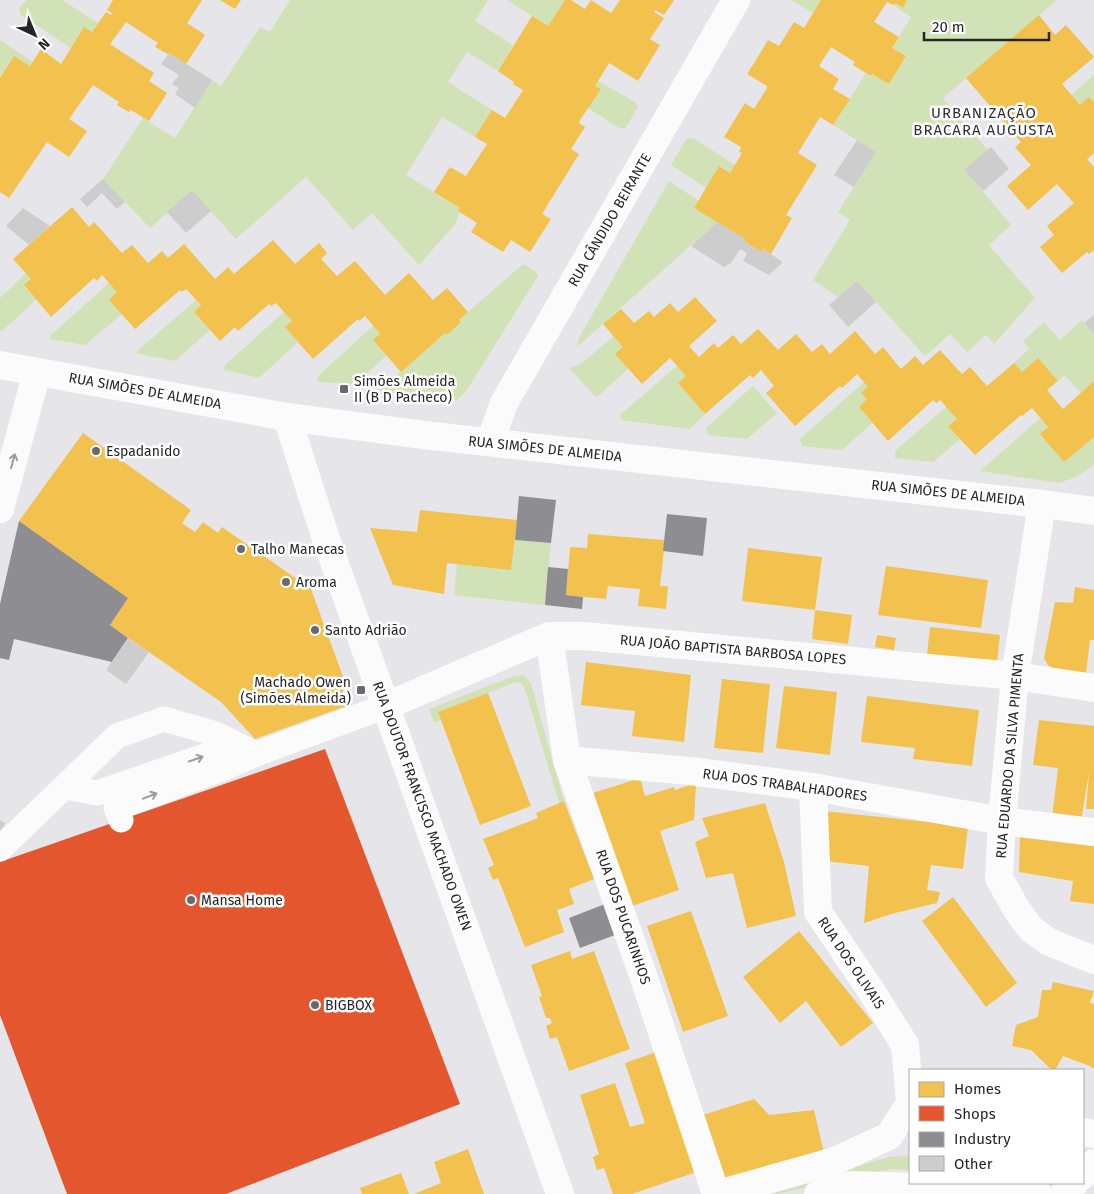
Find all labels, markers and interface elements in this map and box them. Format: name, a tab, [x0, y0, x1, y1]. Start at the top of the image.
north arrow	[10, 10, 60, 60]
scale bar	[924, 10, 1049, 42]
text: 20 m	[932, 18, 965, 36]
text: N	[34, 35, 53, 53]
district label: URBANIZAÇÃO BRACARA AUGUSTA	[913, 104, 1055, 139]
street label: RUA CÂNDIDO BEIRANTE	[564, 150, 655, 290]
street label: RUA SIMÕES DE ALMEIDA	[67, 368, 223, 413]
place label: Simões Almeida II (B D Pacheco)	[354, 373, 455, 406]
marker: Simões Almeida II (B D Pacheco)	[338, 383, 350, 395]
street label: RUA SIMÕES DE ALMEIDA	[467, 431, 623, 466]
place label: Espadanido	[106, 443, 180, 460]
marker: Espadanido	[90, 445, 102, 457]
one-way arrow	[8, 454, 18, 470]
street label: RUA SIMÕES DE ALMEIDA	[870, 475, 1026, 510]
place label: Talho Manecas	[251, 541, 345, 558]
marker: Talho Manecas	[235, 543, 247, 555]
place label: Aroma	[296, 574, 337, 591]
marker: Aroma	[280, 576, 292, 588]
place label: Santo Adrião	[325, 622, 407, 639]
marker: Santo Adrião	[309, 624, 321, 636]
street label: RUA JOÃO BAPTISTA BARBOSA LOPES	[619, 632, 847, 668]
street label: RUA EDUARDO DA SILVA PIMENTA	[993, 653, 1027, 859]
place label: Machado Owen (Simões Almeida)	[241, 674, 351, 707]
street label: RUA DOUTOR FRANCISCO MACHADO OWEN	[369, 679, 475, 933]
marker: Machado Owen (Simões Almeida)	[355, 684, 367, 696]
one-way arrow	[188, 754, 204, 763]
street label: RUA DOS TRABALHADORES	[702, 765, 869, 805]
one-way arrow	[142, 791, 157, 800]
street label: RUA DOS PUCARINHOS	[592, 847, 654, 987]
place label: Mansa Home	[201, 892, 283, 909]
marker: Mansa Home	[185, 894, 197, 906]
street label: RUA DOS OLIVAIS	[814, 914, 888, 1013]
place label: BIGBOX	[325, 997, 372, 1014]
marker: BIGBOX	[309, 999, 321, 1011]
legend	[909, 1069, 1084, 1184]
text: Homes	[954, 1080, 1001, 1098]
text: Shops	[954, 1105, 996, 1123]
text: Industry	[954, 1130, 1011, 1148]
text: Other	[954, 1155, 993, 1173]

